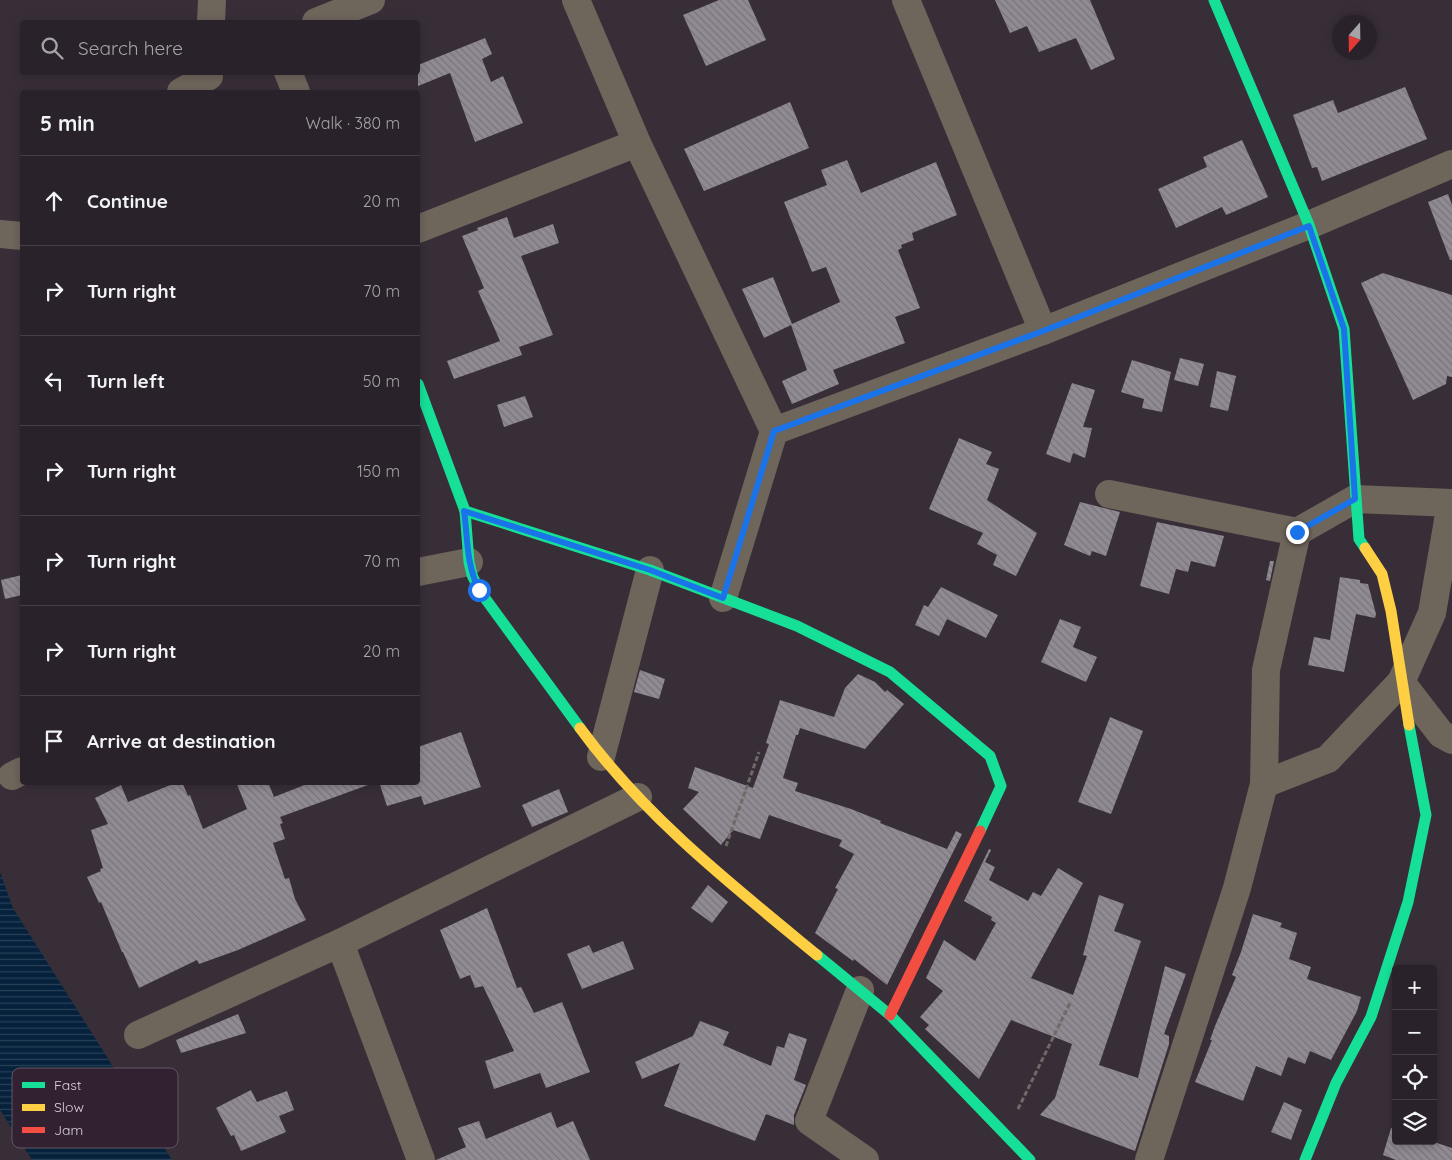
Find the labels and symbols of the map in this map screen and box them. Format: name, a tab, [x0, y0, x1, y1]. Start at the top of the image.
north arrow	[1332, 15, 1377, 60]
route end	[1286, 521, 1309, 544]
route start	[468, 579, 491, 602]
legend	[12, 1068, 178, 1148]
text: Fast	[54, 1076, 82, 1094]
text: Slow	[54, 1098, 84, 1116]
text: Jam	[54, 1121, 83, 1139]

